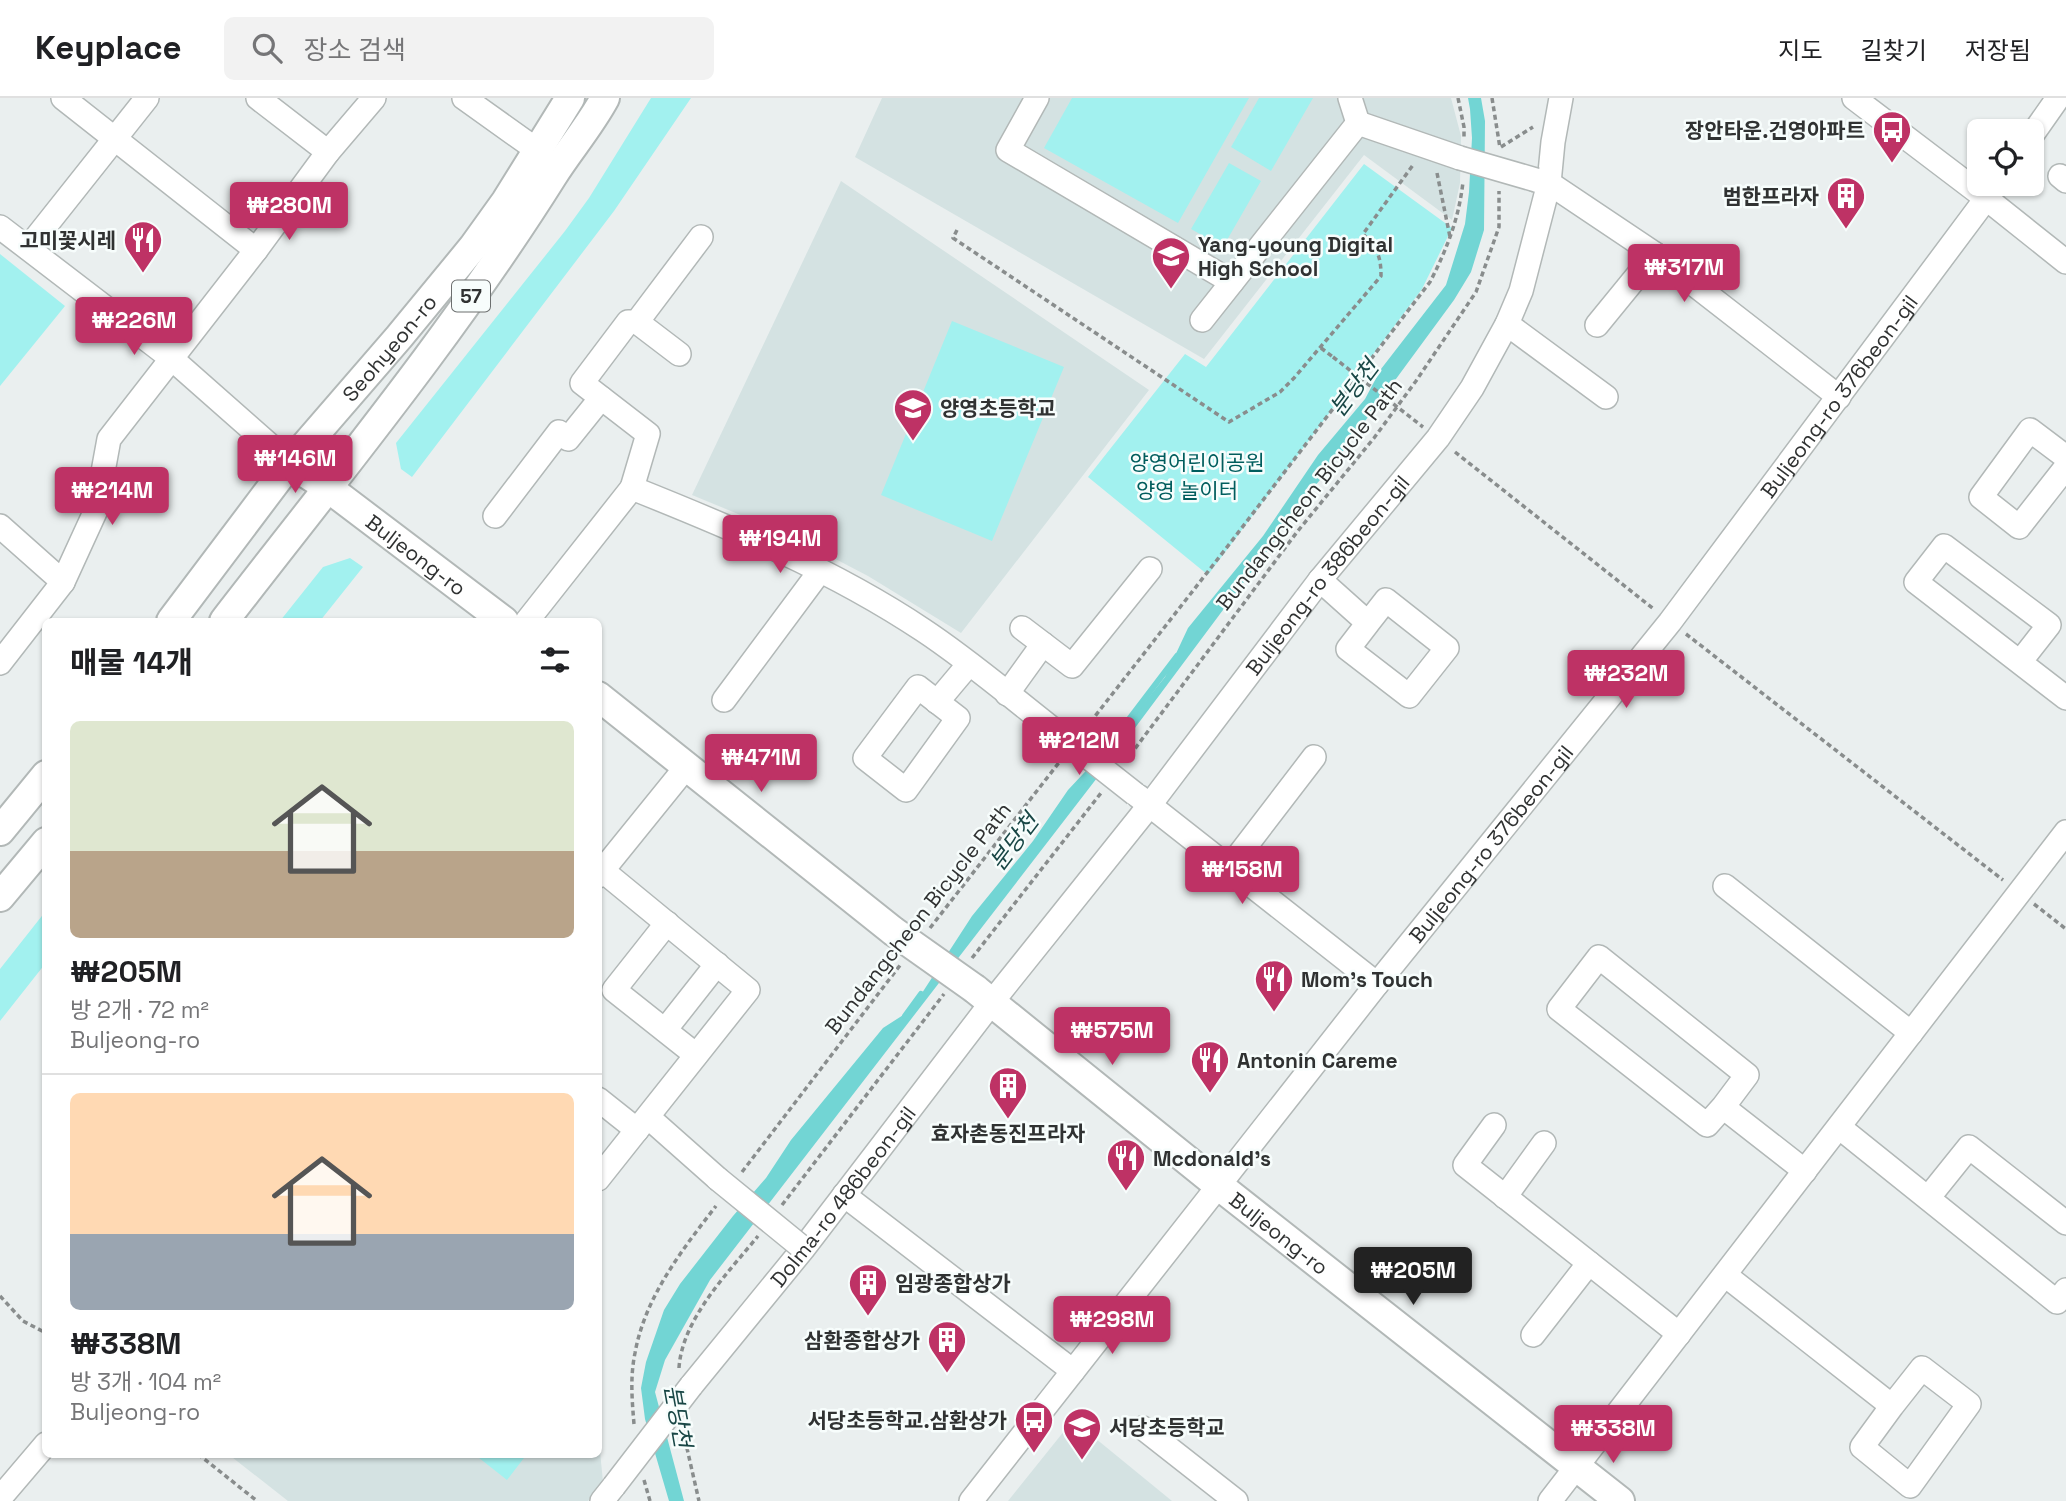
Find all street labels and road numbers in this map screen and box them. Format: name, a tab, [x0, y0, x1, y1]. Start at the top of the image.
road number: 57	[452, 280, 490, 312]
street label: Seohyeon-ro	[336, 288, 442, 407]
street label: Buljeong-ro 376beon-gil	[1754, 289, 1923, 503]
street label: Bundangcheon Bicycle Path	[1210, 373, 1408, 615]
street label: Buljeong-ro 386beon-gil	[1239, 469, 1415, 680]
street label: Buljeong-ro	[361, 508, 472, 601]
street label: Buljeong-ro 376beon-gil	[1403, 739, 1579, 948]
street label: Bundangcheon Bicycle Path	[819, 797, 1017, 1039]
street label: Dolma-ro 486beon-gil	[764, 1100, 921, 1292]
street label: Buljeong-ro	[1224, 1186, 1334, 1280]

